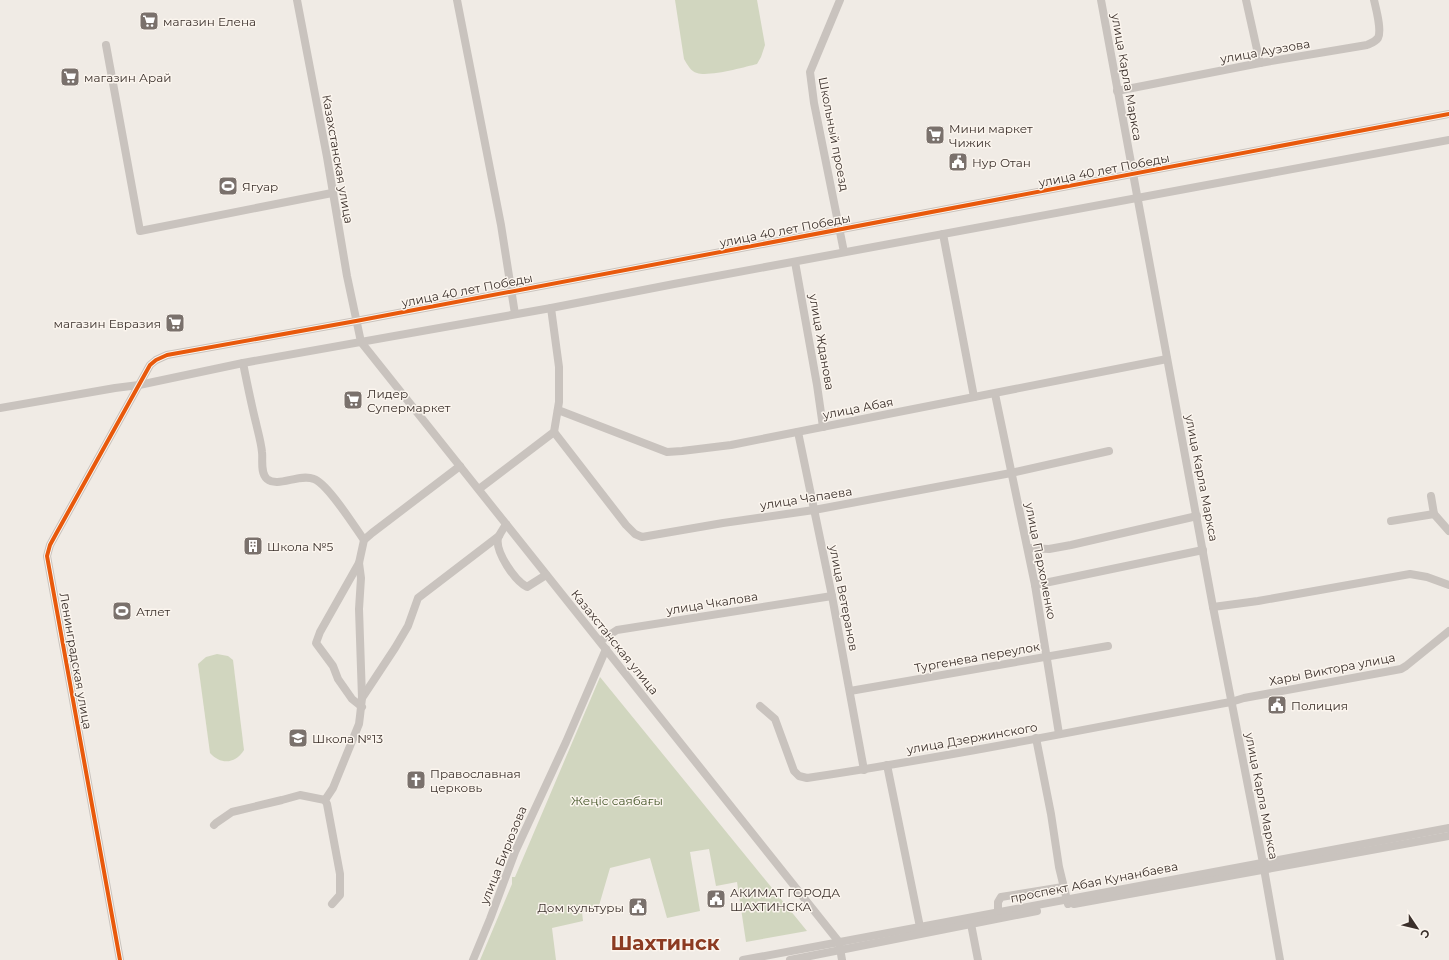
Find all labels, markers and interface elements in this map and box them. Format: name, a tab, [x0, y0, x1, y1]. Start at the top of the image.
supermarket icon: магазин Елена	[138, 10, 160, 32]
street label: улица Карла Маркса	[1108, 11, 1146, 142]
place label: магазин Елена	[163, 14, 256, 29]
street label: улица Ауэзова	[1218, 36, 1311, 66]
supermarket icon: магазин Арай	[59, 66, 81, 88]
place label: магазин Арай	[84, 70, 171, 85]
street label: Школьный проезд	[816, 75, 852, 193]
street label: Казахстанская улица	[319, 93, 357, 225]
place label: Мини маркет Чижик	[949, 121, 1033, 150]
supermarket icon: Мини маркет Чижик	[924, 124, 946, 146]
street label: улица 40 лет Победы	[1036, 150, 1171, 190]
public building icon: Нур Отан	[947, 151, 969, 173]
place label: Нур Отан	[972, 155, 1031, 170]
sports icon: Ягуар	[217, 175, 239, 197]
place label: Ягуар	[242, 179, 278, 194]
street label: улица 40 лет Победы	[717, 210, 852, 250]
street label: улица 40 лет Победы	[399, 270, 534, 310]
street label: улица Жданова	[806, 292, 838, 391]
supermarket icon: магазин Евразия	[164, 312, 186, 334]
place label: магазин Евразия	[54, 316, 161, 331]
place label: Лидер Супермаркет	[367, 386, 451, 415]
supermarket icon: Лидер Супермаркет	[342, 389, 364, 411]
street label: улица Абая	[820, 394, 895, 422]
street label: улица Карла Маркса	[1182, 412, 1222, 543]
street label: улица Чапаева	[758, 483, 853, 513]
street label: улица Пархоменко	[1022, 500, 1060, 621]
building icon: Школа №5	[242, 535, 264, 557]
place label: Школа №5	[267, 539, 334, 554]
street label: улица Ветеранов	[826, 543, 862, 652]
street label: Казахстанская улица	[568, 587, 662, 697]
street label: улица Чкалова	[664, 588, 759, 618]
street label: Ленинградская улица	[57, 592, 95, 730]
sports icon: Атлет	[111, 600, 133, 622]
place label: Атлет	[136, 604, 170, 619]
street label: Тургенева переулок	[913, 639, 1041, 675]
street label: Хары Виктора улица	[1268, 649, 1396, 689]
public building icon: Полиция	[1266, 694, 1288, 716]
place label: Полиция	[1291, 698, 1348, 713]
street label: улица Дзержинского	[904, 719, 1039, 757]
school or university icon: Школа №13	[287, 727, 309, 749]
street label: улица Карла Маркса	[1242, 730, 1282, 861]
place label: Школа №13	[312, 731, 383, 746]
place label: Православная церковь	[430, 766, 521, 795]
church icon: Православная церковь	[405, 769, 427, 791]
park label: Жеңіс саябағы	[571, 793, 663, 808]
street label: улица Бирюзова	[476, 804, 530, 907]
street label: проспект Абая Кунанбаева	[1009, 858, 1179, 906]
place label: АКИМАТ ГОРОДА ШАХТИНСКА	[730, 885, 840, 914]
public building icon: АКИМАТ ГОРОДА ШАХТИНСКА	[705, 888, 727, 910]
public building icon: Дом культуры	[627, 896, 649, 918]
place label: Дом культуры	[538, 900, 624, 915]
north arrow	[1397, 908, 1437, 948]
text: С	[1417, 926, 1433, 941]
district label: Шахтинск	[610, 931, 720, 955]

